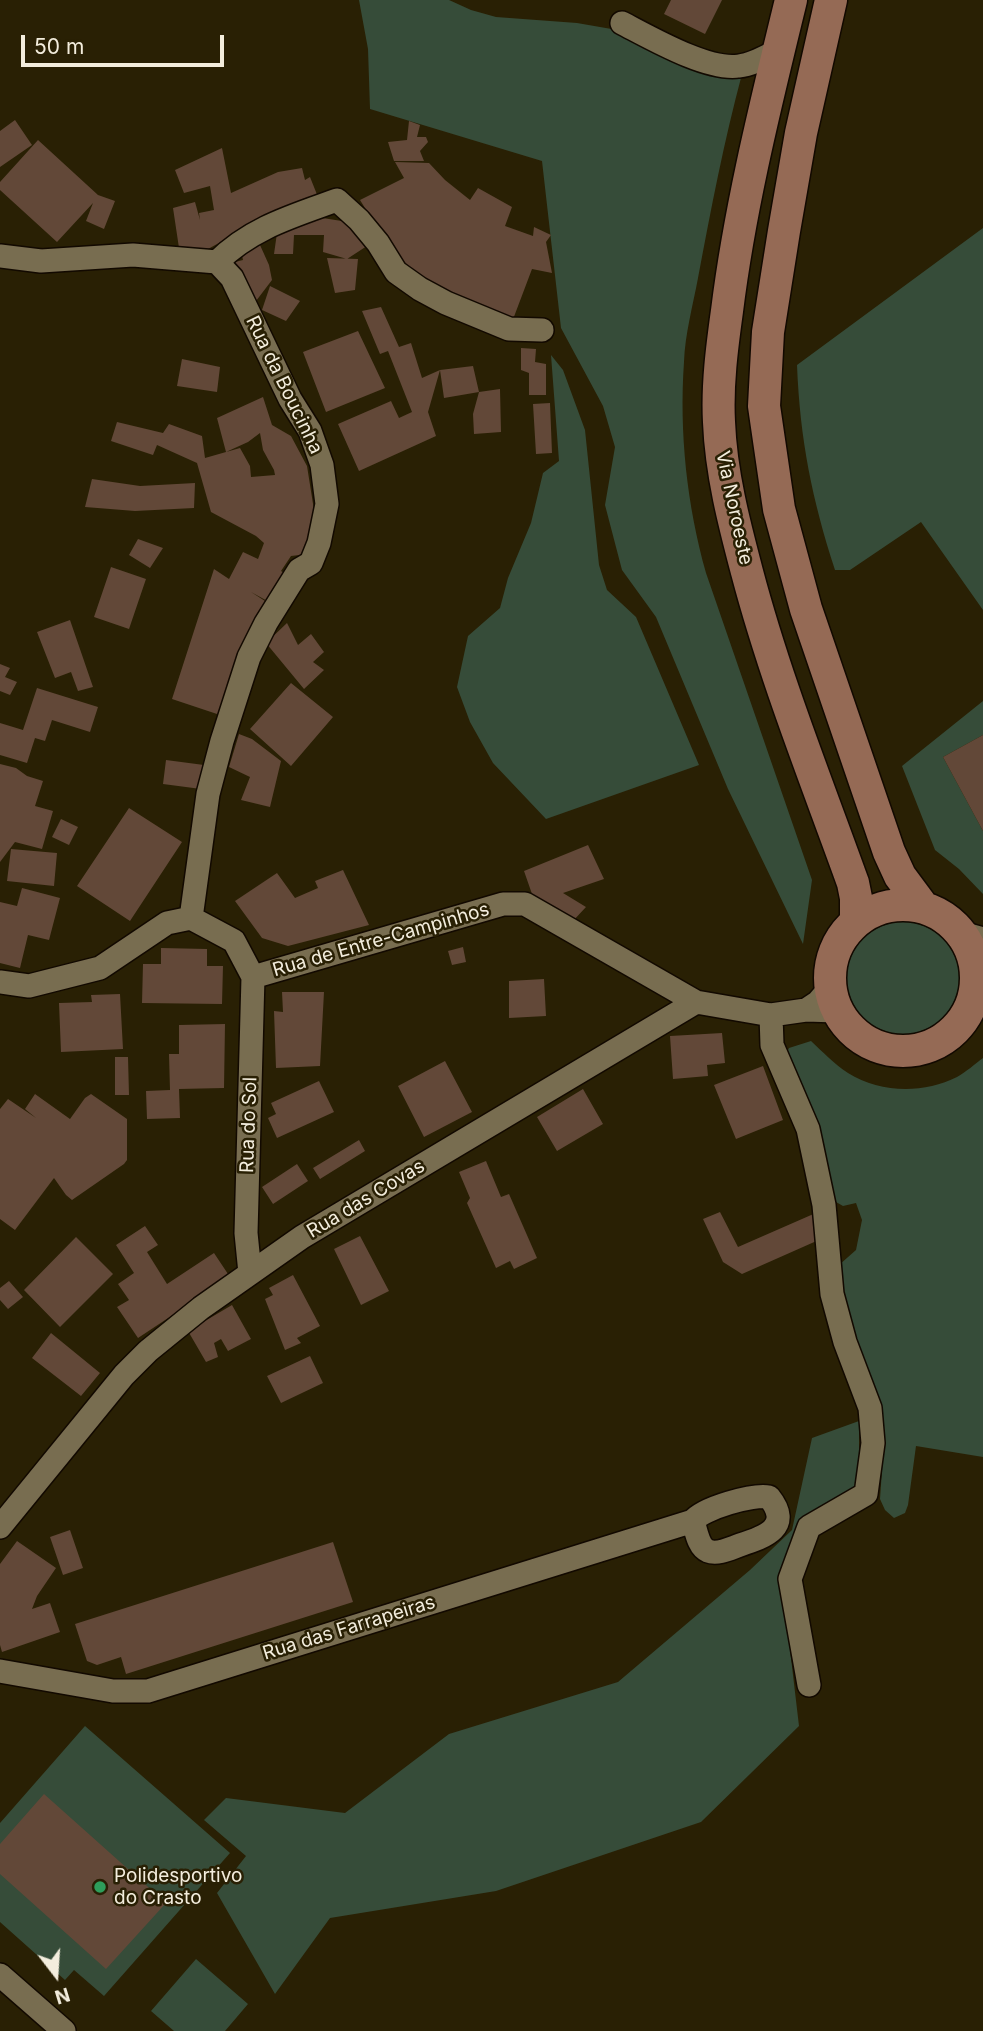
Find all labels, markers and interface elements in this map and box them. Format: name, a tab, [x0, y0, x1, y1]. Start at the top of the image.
scale bar	[24, 21, 228, 65]
text: 50 m	[34, 34, 84, 59]
street label: Rua da Boucinha	[241, 312, 327, 458]
street label: Via Noroeste	[711, 449, 757, 567]
street label: Rua de Entre-Campinhos	[270, 898, 492, 982]
street label: Rua do Sol	[236, 1077, 262, 1173]
street label: Rua das Covas	[303, 1155, 429, 1243]
street label: Rua das Farrapeiras	[260, 1591, 438, 1665]
place label: Polidesportivo do Crasto	[114, 1865, 242, 1909]
marker: Polidesportivo do Crasto	[92, 1879, 108, 1895]
north arrow	[21, 1940, 91, 2010]
text: N	[52, 1982, 73, 2009]

